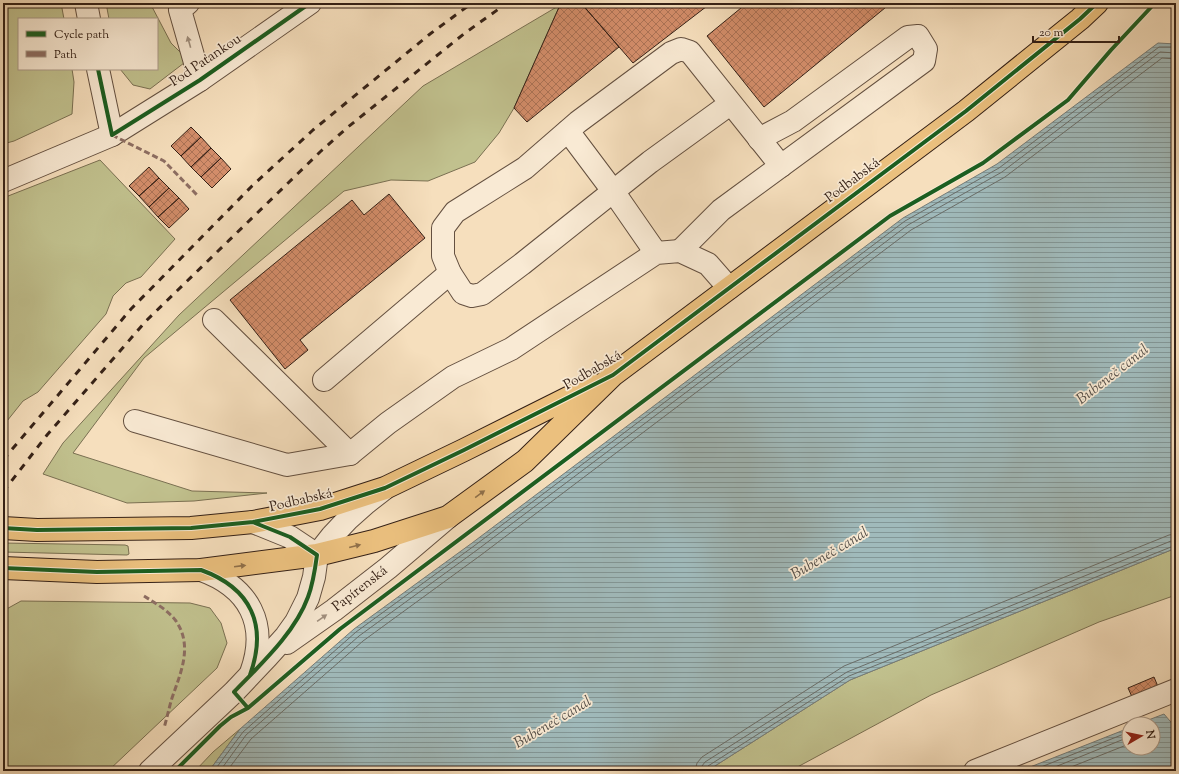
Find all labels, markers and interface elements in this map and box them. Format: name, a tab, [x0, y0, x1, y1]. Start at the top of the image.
legend	[18, 18, 158, 70]
scale bar	[1033, 18, 1119, 44]
text: 20 m	[1039, 24, 1064, 42]
text: Cycle path	[54, 26, 109, 44]
street label: Pod Paťankou	[166, 30, 246, 92]
one-way arrow	[186, 36, 192, 48]
text: Path	[54, 46, 77, 64]
street label: Podbabská	[821, 153, 885, 208]
water label: Bubeneč canal	[1072, 340, 1154, 410]
street label: Podbabská	[560, 346, 626, 396]
street label: Podbabská	[267, 484, 335, 518]
one-way arrow	[475, 490, 485, 498]
water label: Bubeneč canal	[787, 523, 873, 585]
one-way arrow	[349, 542, 361, 548]
street label: Papírenská	[329, 561, 393, 617]
one-way arrow	[233, 563, 246, 569]
one-way arrow	[317, 614, 328, 622]
water label: Bubeneč canal	[510, 692, 596, 754]
north arrow	[1121, 716, 1161, 756]
text: N	[1141, 728, 1159, 740]

